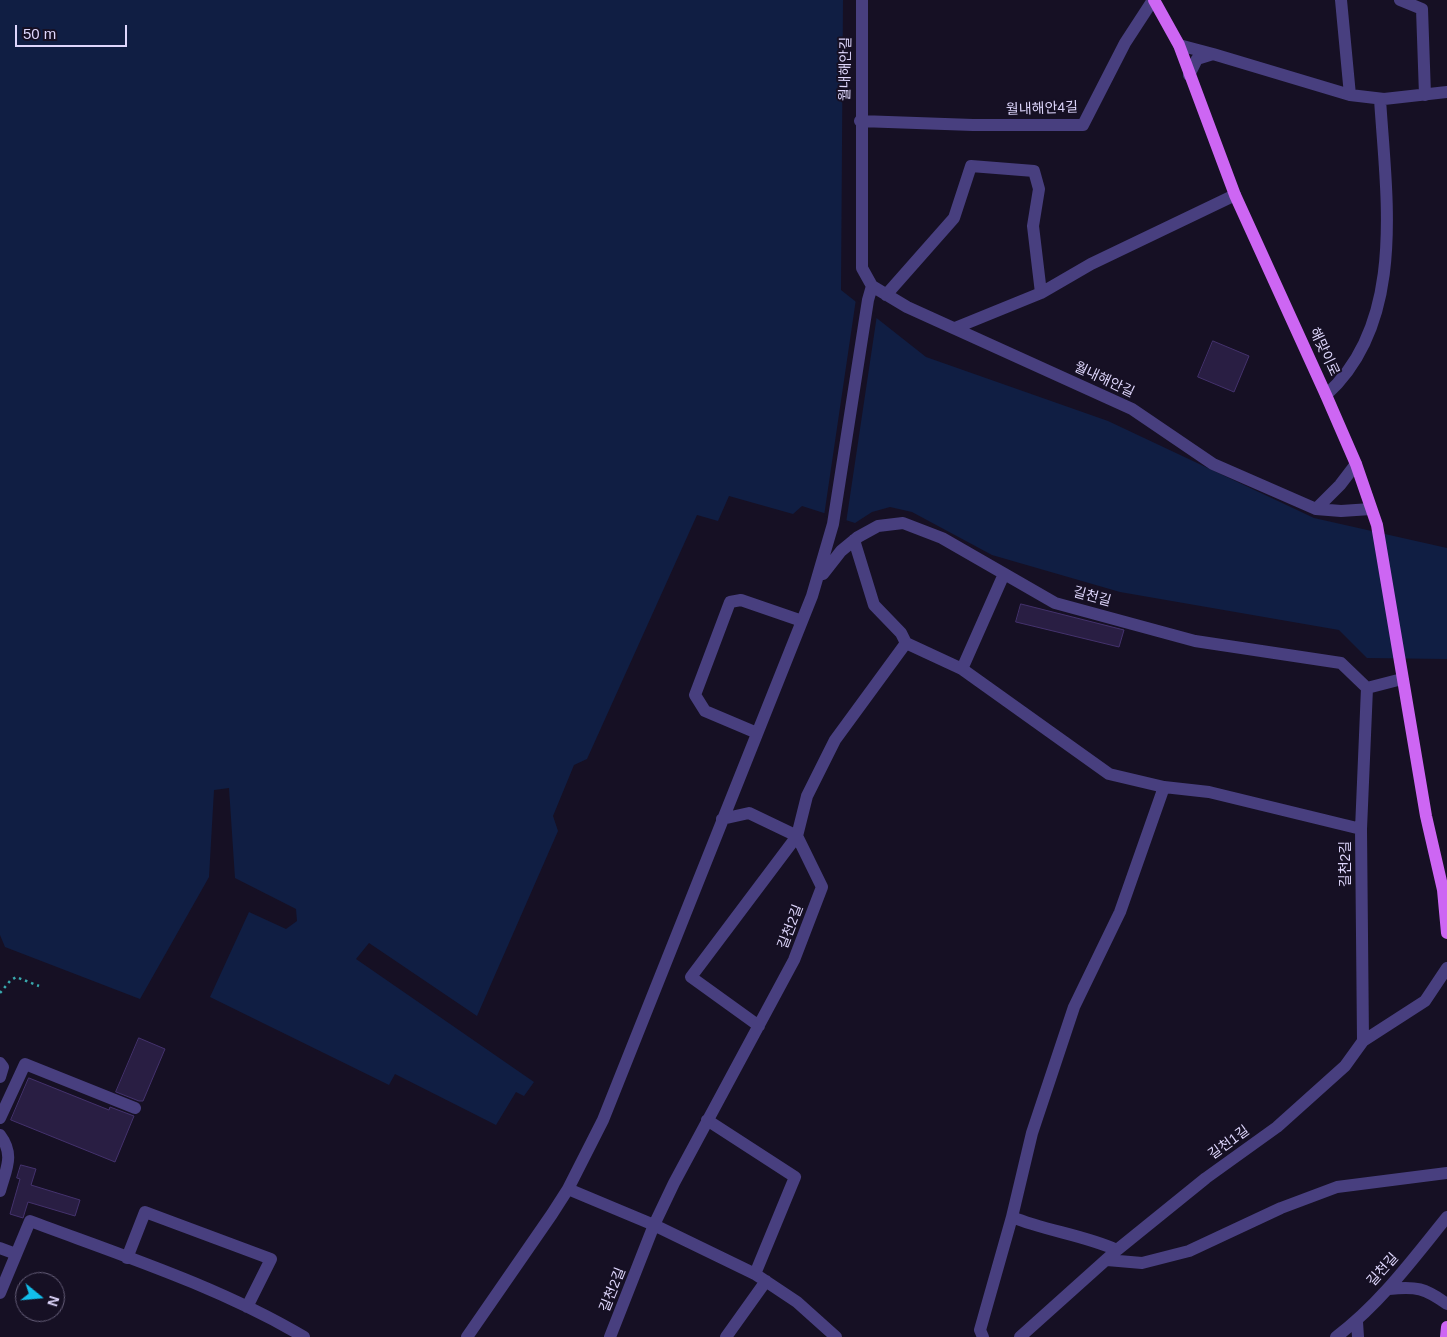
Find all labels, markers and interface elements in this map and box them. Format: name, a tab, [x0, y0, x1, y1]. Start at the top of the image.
scale bar	[18, 15, 130, 47]
text: 50 m	[23, 25, 56, 42]
street label: 월내해안길	[837, 37, 855, 101]
street label: 월내해안4길	[1006, 99, 1078, 119]
street label: 해맞이로	[1306, 325, 1342, 379]
street label: 월내해안길	[1071, 359, 1137, 401]
street label: 길천길	[1071, 584, 1113, 610]
street label: 길천2길	[1338, 841, 1354, 887]
street label: 길천2길	[775, 902, 807, 952]
street label: 길천1길	[1205, 1123, 1253, 1163]
street label: 길천길	[1364, 1250, 1402, 1290]
street label: 길천2길	[597, 1265, 629, 1315]
north arrow	[15, 1272, 65, 1322]
text: N	[44, 1294, 63, 1308]

